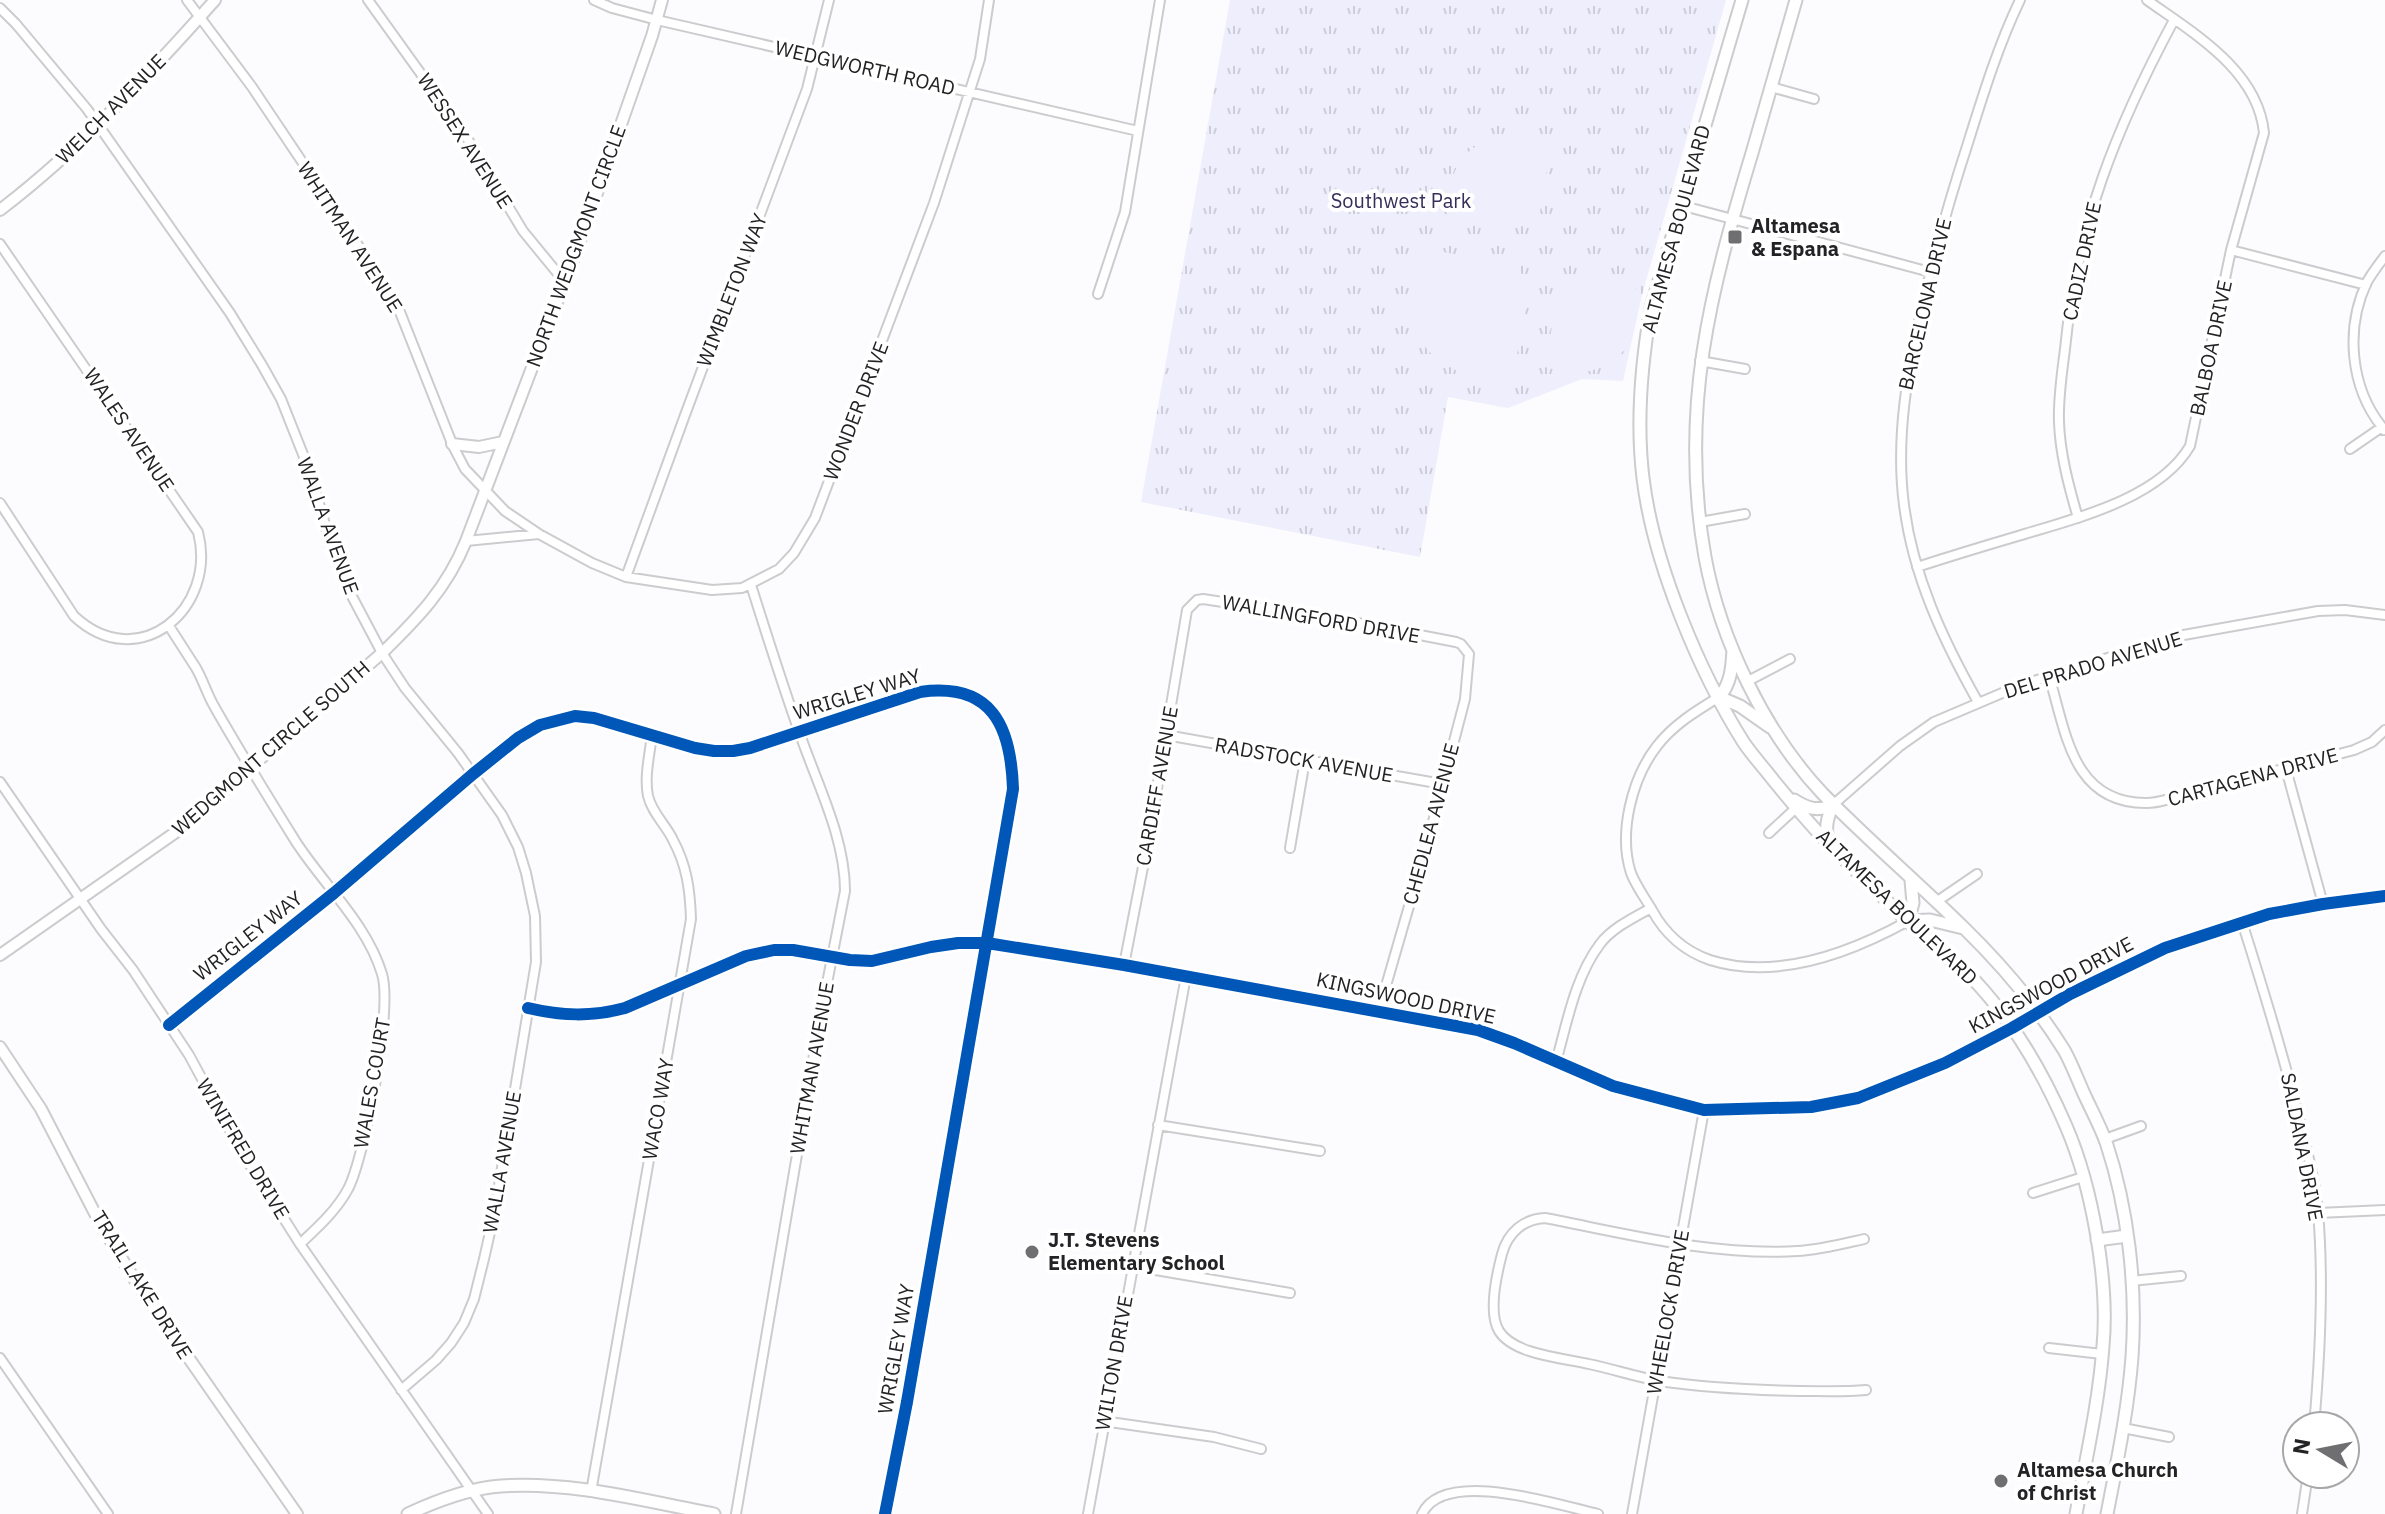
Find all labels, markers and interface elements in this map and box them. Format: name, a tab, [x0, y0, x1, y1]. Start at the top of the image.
street label: WEDGWORTH ROAD	[772, 34, 958, 101]
street label: WELCH AVENUE	[50, 48, 172, 170]
street label: WESSEX AVENUE	[412, 68, 519, 214]
street label: NORTH WEDGMONT CIRCLE	[519, 121, 632, 371]
street label: ALTAMESA BOULEVARD	[1635, 122, 1716, 336]
street label: WHITMAN AVENUE	[292, 156, 409, 317]
park label: Southwest Park	[1331, 187, 1472, 214]
street label: CADIZ DRIVE	[2056, 199, 2107, 323]
street label: WIMBLETON WAY	[690, 209, 773, 370]
place label: Altamesa & Espana	[1751, 212, 1840, 262]
street label: BARCELONA DRIVE	[1892, 215, 1957, 393]
marker: Altamesa & Espana	[1726, 228, 1744, 246]
street label: BALBOA DRIVE	[2183, 277, 2238, 418]
street label: WONDER DRIVE	[817, 337, 894, 484]
street label: WALES AVENUE	[78, 363, 181, 497]
street label: WALLA AVENUE	[291, 454, 366, 598]
street label: WALLINGFORD DRIVE	[1220, 588, 1422, 649]
street label: DEL PRADO AVENUE	[2000, 625, 2185, 704]
street label: WEDGMONT CIRCLE SOUTH	[166, 654, 375, 841]
street label: WRIGLEY WAY	[790, 661, 924, 726]
street label: CARDIFF AVENUE	[1129, 704, 1184, 868]
street label: RADSTOCK AVENUE	[1213, 731, 1395, 788]
street label: CHEDLEA AVENUE	[1396, 740, 1465, 908]
street label: CARTAGENA DRIVE	[2165, 741, 2341, 812]
street label: ALTAMESA BOULEVARD	[1811, 823, 1984, 991]
street label: WRIGLEY WAY	[187, 884, 308, 987]
street label: KINGSWOOD DRIVE	[1964, 930, 2138, 1039]
street label: KINGSWOOD DRIVE	[1314, 965, 1498, 1030]
street label: WHITMAN AVENUE	[783, 980, 840, 1156]
street label: WALES COURT	[347, 1015, 396, 1150]
street label: WACO WAY	[635, 1056, 680, 1162]
street label: SALDANA DRIVE	[2275, 1071, 2330, 1223]
street label: WINIFRED DRIVE	[191, 1073, 296, 1224]
street label: WALLA AVENUE	[476, 1089, 527, 1235]
street label: TRAIL LAKE DRIVE	[86, 1205, 199, 1364]
place label: J.T. Stevens Elementary School	[1048, 1226, 1225, 1276]
street label: WHEELOCK DRIVE	[1640, 1227, 1695, 1396]
marker: J.T. Stevens Elementary School	[1023, 1243, 1041, 1261]
street label: WRIGLEY WAY	[871, 1282, 920, 1416]
street label: WILTON DRIVE	[1088, 1293, 1139, 1433]
north arrow	[2281, 1410, 2361, 1490]
text: N	[2285, 1436, 2316, 1457]
place label: Altamesa Church of Christ	[2017, 1456, 2178, 1506]
marker: Altamesa Church of Christ	[1992, 1472, 2010, 1490]

